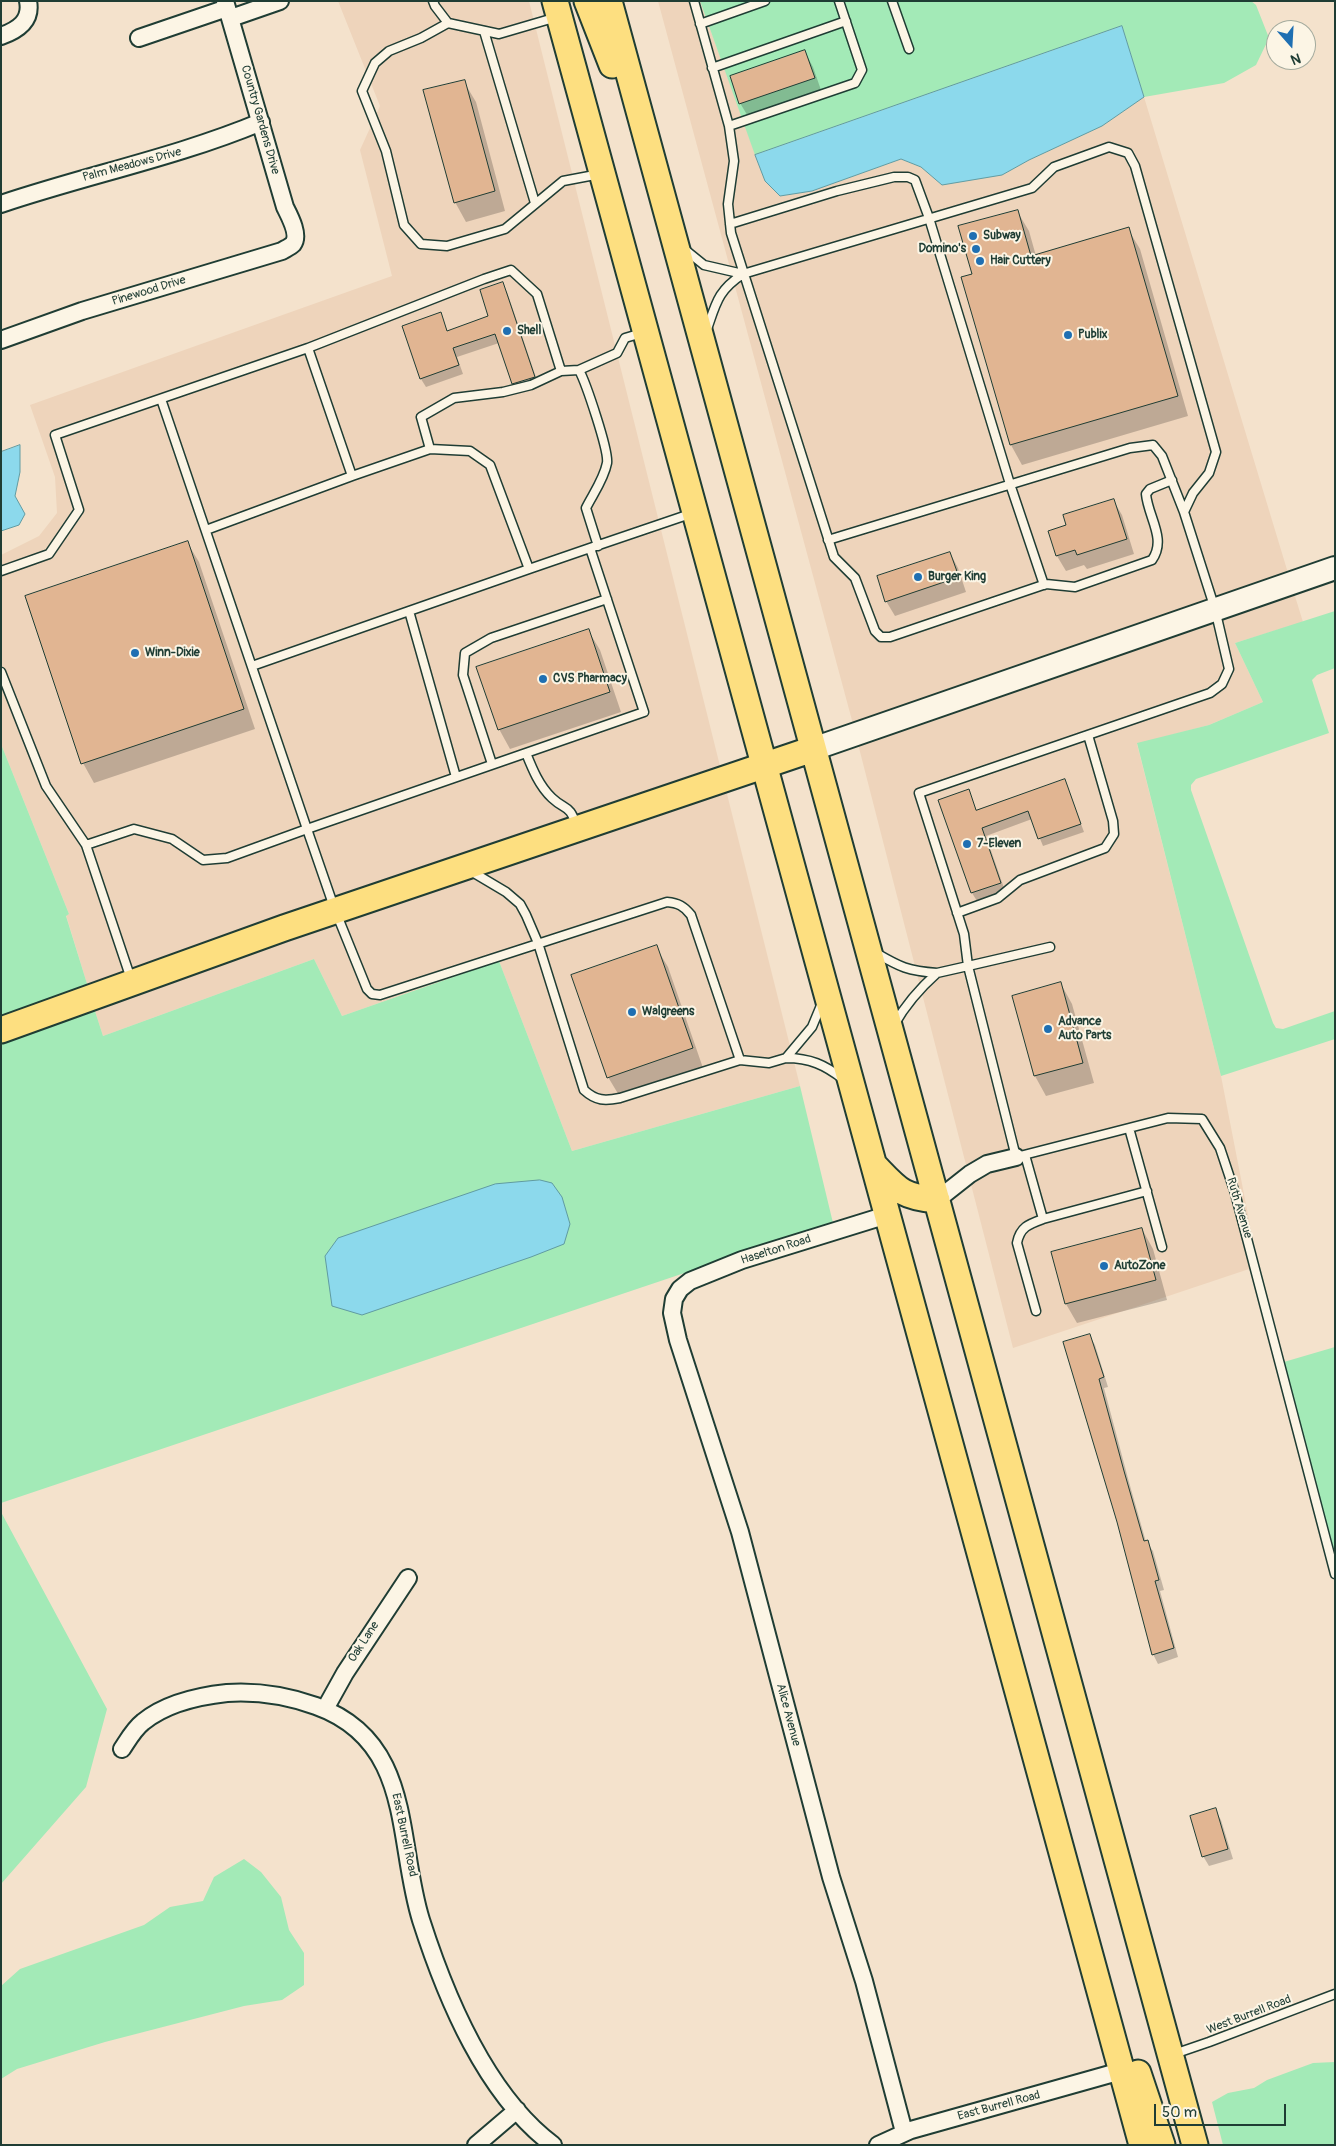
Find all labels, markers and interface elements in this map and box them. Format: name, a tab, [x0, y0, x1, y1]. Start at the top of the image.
north arrow	[1266, 20, 1316, 70]
text: N	[1288, 49, 1303, 68]
street label: Country Gardens Drive	[238, 64, 282, 176]
street label: Palm Meadows Drive	[81, 145, 183, 185]
place label: Subway	[983, 229, 1021, 243]
marker: Subway	[967, 230, 979, 242]
place label: Domino's	[919, 242, 966, 256]
marker: Domino's	[970, 243, 982, 255]
place label: Hair Cuttery	[990, 254, 1051, 268]
marker: Hair Cuttery	[974, 255, 986, 267]
street label: Pinewood Drive	[110, 273, 188, 309]
place label: Shell	[517, 324, 541, 338]
marker: Shell	[501, 325, 513, 337]
place label: Publix	[1078, 328, 1108, 342]
marker: Publix	[1062, 329, 1074, 341]
place label: Burger King	[928, 570, 986, 584]
marker: Burger King	[912, 571, 924, 583]
place label: Winn-Dixie	[145, 646, 200, 660]
marker: Winn-Dixie	[129, 647, 141, 659]
place label: CVS Pharmacy	[553, 672, 627, 686]
marker: CVS Pharmacy	[537, 673, 549, 685]
place label: 7-Eleven	[977, 837, 1021, 851]
marker: 7-Eleven	[961, 838, 973, 850]
place label: Walgreens	[642, 1005, 694, 1019]
marker: Walgreens	[626, 1006, 638, 1018]
place label: Advance Auto Parts	[1058, 1015, 1111, 1043]
marker: Advance Auto Parts	[1042, 1023, 1054, 1035]
street label: Ruth Avenue	[1223, 1176, 1255, 1240]
street label: Haselton Road	[739, 1232, 813, 1268]
place label: AutoZone	[1114, 1259, 1165, 1273]
marker: AutoZone	[1098, 1260, 1110, 1272]
street label: Oak Lane	[346, 1619, 382, 1665]
street label: Alice Avenue	[773, 1682, 803, 1748]
street label: East Burrell Road	[388, 1792, 420, 1878]
street label: West Burrell Road	[1205, 1992, 1293, 2038]
street label: East Burrell Road	[956, 2088, 1042, 2124]
scale bar	[1156, 2094, 1288, 2126]
text: 50 m	[1162, 2103, 1197, 2122]

